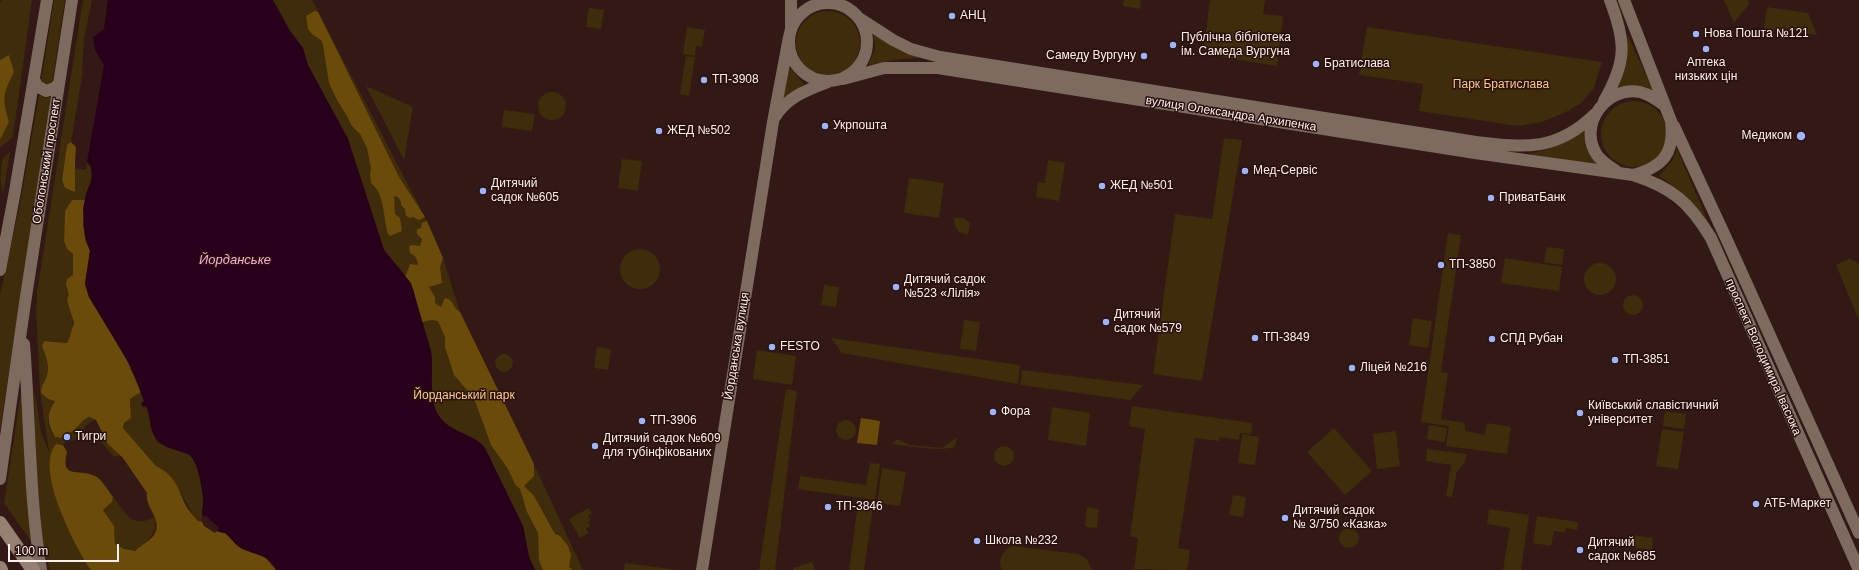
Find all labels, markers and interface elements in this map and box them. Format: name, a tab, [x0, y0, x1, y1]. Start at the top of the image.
place label: АНЦ	[960, 9, 986, 23]
marker: АНЦ	[947, 11, 957, 21]
place label: Нова Пошта №121	[1704, 27, 1809, 41]
marker: Нова Пошта №121	[1691, 29, 1701, 39]
place label: Публічна бібліотека ім. Самеда Вургуна	[1181, 31, 1291, 59]
marker: Публічна бібліотека ім. Самеда Вургуна	[1168, 40, 1178, 50]
marker: Аптека низьких цін	[1701, 44, 1711, 54]
place label: Самеду Вургуну	[1046, 49, 1136, 63]
marker: Самеду Вургуну	[1139, 51, 1149, 61]
place label: Аптека низьких цін	[1675, 56, 1737, 84]
place label: Братислава	[1324, 57, 1390, 71]
marker: Братислава	[1311, 59, 1321, 69]
place label: ТП-3908	[712, 73, 759, 87]
marker: ТП-3908	[699, 75, 709, 85]
park label: Парк Братислава	[1453, 78, 1549, 92]
street label: вулиця Олександра Архипенка	[1145, 93, 1317, 135]
street label: Оболонський проспект	[30, 97, 64, 225]
place label: Укрпошта	[833, 119, 887, 133]
marker: Укрпошта	[820, 121, 830, 131]
place label: ЖЕД №502	[667, 124, 730, 138]
marker: ЖЕД №502	[654, 126, 664, 136]
place label: Медиком	[1741, 129, 1792, 143]
marker: Медиком	[1795, 130, 1807, 142]
place label: Мед-Сервіс	[1253, 164, 1318, 178]
marker: Мед-Сервіс	[1240, 166, 1250, 176]
place label: Дитячий садок №605	[491, 177, 559, 205]
place label: ЖЕД №501	[1110, 179, 1173, 193]
marker: ЖЕД №501	[1097, 181, 1107, 191]
marker: Дитячий садок №605	[478, 186, 488, 196]
place label: ПриватБанк	[1499, 191, 1566, 205]
marker: ПриватБанк	[1486, 193, 1496, 203]
water label: Йорданське	[199, 252, 271, 268]
place label: ТП-3850	[1449, 258, 1496, 272]
marker: ТП-3850	[1436, 260, 1446, 270]
place label: Дитячий садок №523 «Лілія»	[904, 273, 985, 301]
street label: проспект Володимира Івасюка	[1722, 276, 1804, 438]
marker: Дитячий садок №523 «Лілія»	[891, 282, 901, 292]
street label: Йорданська вулиця	[721, 291, 753, 401]
place label: Дитячий садок №579	[1114, 308, 1182, 336]
marker: Дитячий садок №579	[1101, 317, 1111, 327]
place label: ТП-3849	[1263, 331, 1310, 345]
place label: СПД Рубан	[1500, 332, 1563, 346]
marker: ТП-3849	[1250, 333, 1260, 343]
marker: СПД Рубан	[1487, 334, 1497, 344]
place label: FESTO	[780, 340, 820, 354]
marker: FESTO	[767, 342, 777, 352]
place label: ТП-3851	[1623, 353, 1670, 367]
marker: ТП-3851	[1610, 355, 1620, 365]
place label: Ліцей №216	[1360, 361, 1427, 375]
marker: Ліцей №216	[1347, 363, 1357, 373]
park label: Йорданський парк	[413, 389, 515, 403]
place label: Київський славістичний університет	[1588, 399, 1719, 427]
place label: Фора	[1001, 405, 1030, 419]
marker: Фора	[988, 407, 998, 417]
marker: Київський славістичний університет	[1575, 408, 1585, 418]
place label: ТП-3906	[650, 414, 697, 428]
marker: ТП-3906	[637, 416, 647, 426]
place label: Тигри	[75, 430, 106, 444]
marker: Тигри	[62, 432, 72, 442]
place label: Дитячий садок №609 для тубінфікованих	[603, 432, 721, 460]
marker: Дитячий садок №609 для тубінфікованих	[590, 441, 600, 451]
place label: АТБ-Маркет	[1764, 497, 1831, 511]
marker: АТБ-Маркет	[1751, 499, 1761, 509]
place label: ТП-3846	[836, 500, 883, 514]
marker: ТП-3846	[823, 502, 833, 512]
place label: Дитячий садок № 3/750 «Казка»	[1293, 504, 1387, 532]
marker: Дитячий садок № 3/750 «Казка»	[1280, 513, 1290, 523]
place label: Школа №232	[985, 534, 1058, 548]
scale bar	[10, 536, 121, 562]
marker: Школа №232	[972, 536, 982, 546]
place label: Дитячий садок №685	[1588, 536, 1656, 564]
text: 100 m	[15, 544, 48, 558]
marker: Дитячий садок №685	[1575, 545, 1585, 555]

